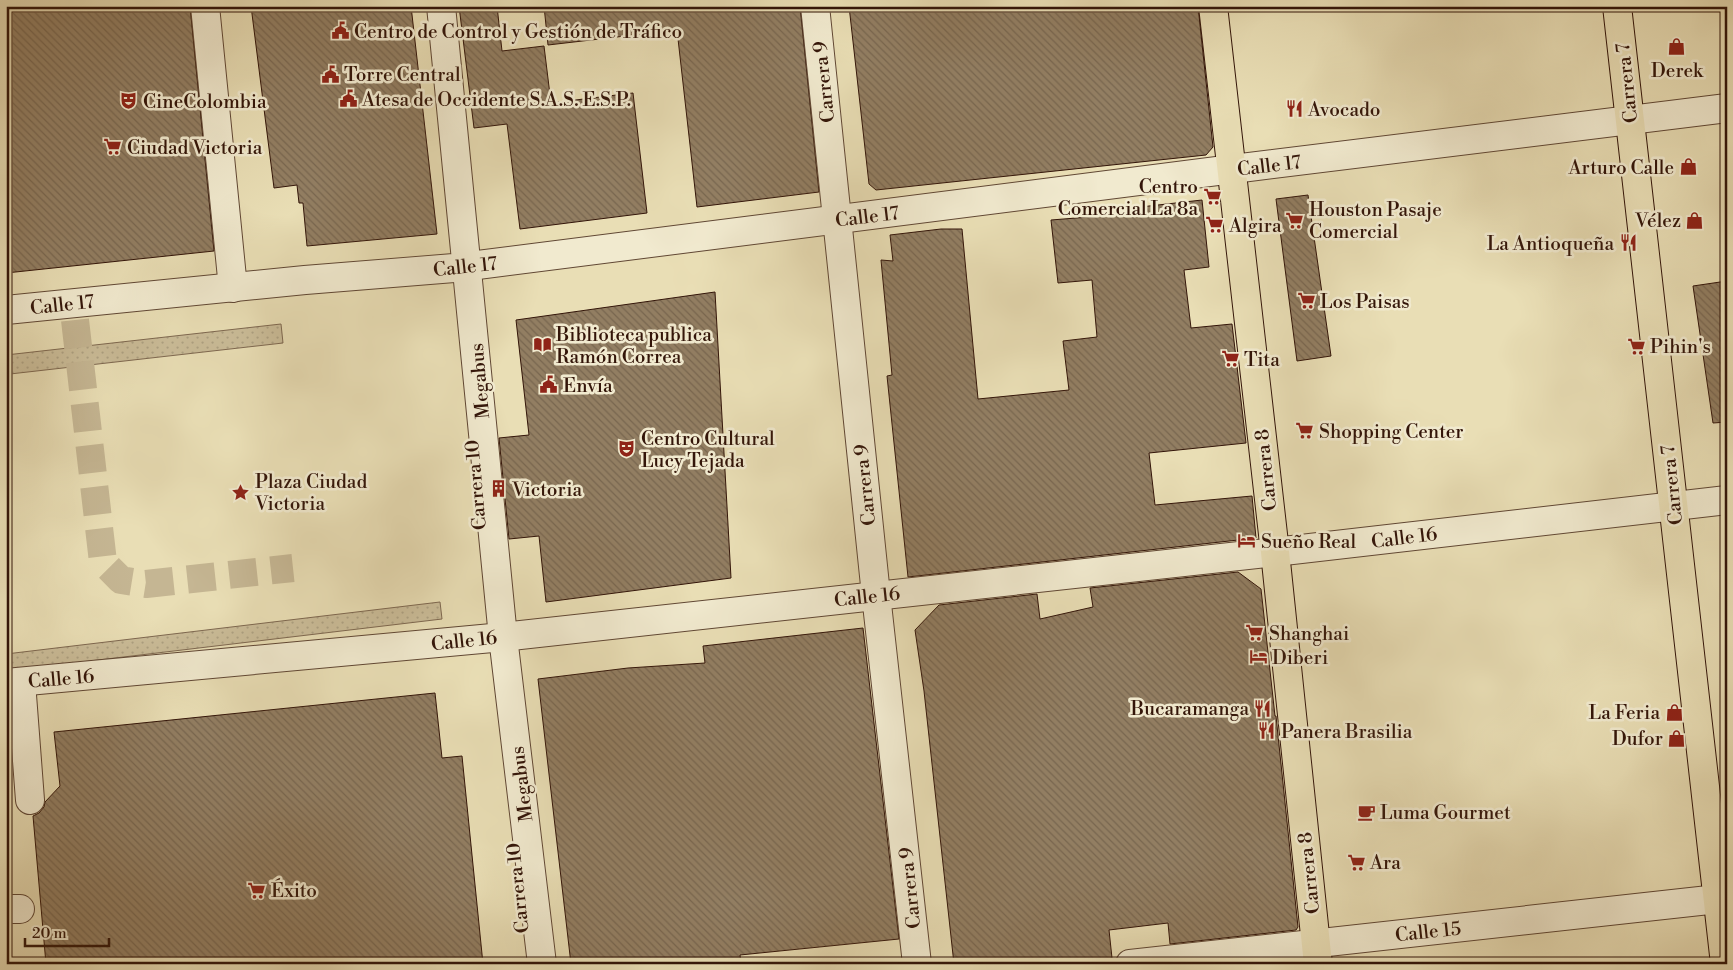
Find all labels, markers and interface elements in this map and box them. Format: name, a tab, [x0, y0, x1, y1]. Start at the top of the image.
place label: Centro de Control y Gestión de Tráfico	[354, 20, 682, 44]
public building icon: Centro de Control y Gestión de Tráfico	[330, 21, 350, 41]
shop icon: Derek	[1667, 37, 1687, 57]
street label: Carrera 9	[808, 40, 840, 124]
street label: Carrera 7	[1611, 41, 1643, 124]
place label: Derek	[1651, 59, 1704, 83]
place label: Torre Central	[344, 63, 461, 87]
public building icon: Torre Central	[320, 64, 340, 84]
place label: Atesa de Occidente S.A.S. E.S.P.	[361, 88, 631, 112]
public building icon: Atesa de Occidente S.A.S. E.S.P.	[338, 89, 358, 109]
place label: CineColombia	[143, 90, 267, 114]
theatre icon: CineColombia	[119, 91, 139, 111]
place label: Avocado	[1307, 98, 1381, 122]
restaurant icon: Avocado	[1284, 99, 1304, 119]
place label: Ciudad Victoria	[127, 136, 263, 160]
supermarket icon: Ciudad Victoria	[103, 137, 123, 157]
street label: Calle 17	[1236, 150, 1303, 182]
place label: Arturo Calle	[1568, 156, 1674, 180]
shop icon: Arturo Calle	[1678, 157, 1698, 177]
place label: Centro Comercial La 8a	[1058, 175, 1198, 221]
supermarket icon: Centro Comercial La 8a	[1202, 187, 1222, 207]
place label: Houston Pasaje Comercial	[1309, 198, 1442, 244]
street label: Calle 17	[834, 201, 901, 233]
place label: Vélez	[1634, 209, 1681, 233]
supermarket icon: Houston Pasaje Comercial	[1285, 210, 1305, 230]
shop icon: Vélez	[1685, 210, 1705, 230]
place label: Algira	[1228, 214, 1282, 238]
supermarket icon: Algira	[1205, 215, 1225, 235]
place label: La Antioqueña	[1487, 232, 1614, 256]
restaurant icon: La Antioqueña	[1618, 233, 1638, 253]
street label: Calle 17	[432, 252, 499, 282]
street label: Calle 17	[29, 290, 96, 320]
place label: Los Paisas	[1320, 290, 1410, 314]
supermarket icon: Los Paisas	[1296, 291, 1316, 311]
place label: Biblioteca publica Ramón Correa	[555, 323, 712, 369]
library icon: Biblioteca publica Ramón Correa	[532, 335, 552, 355]
place label: Pihin's	[1650, 335, 1711, 359]
supermarket icon: Pihin's	[1626, 336, 1646, 356]
street label: Megabus	[465, 342, 495, 420]
place label: Tita	[1244, 348, 1280, 372]
supermarket icon: Tita	[1220, 349, 1240, 369]
place label: Envía	[563, 374, 613, 398]
public building icon: Envía	[539, 375, 559, 395]
place label: Shopping Center	[1319, 420, 1464, 444]
supermarket icon: Shopping Center	[1295, 421, 1315, 441]
place label: Centro Cultural Lucy Tejada	[641, 427, 775, 473]
street label: Carrera 8	[1250, 428, 1282, 512]
street label: Carrera 10	[460, 439, 492, 531]
theatre icon: Centro Cultural Lucy Tejada	[617, 439, 637, 459]
street label: Carrera 9	[849, 443, 881, 527]
street label: Carrera 7	[1656, 443, 1688, 526]
place label: Plaza Ciudad Victoria	[254, 470, 367, 516]
place label: Victoria	[511, 478, 582, 502]
building icon: Victoria	[488, 479, 508, 499]
place icon: Plaza Ciudad Victoria	[231, 482, 251, 502]
street label: Calle 16	[1370, 522, 1439, 554]
place label: Sueño Real	[1261, 530, 1356, 554]
hotel icon: Sueño Real	[1237, 531, 1257, 551]
street label: Calle 16	[833, 582, 901, 612]
place label: Shanghai	[1269, 622, 1349, 646]
supermarket icon: Shanghai	[1245, 623, 1265, 643]
street label: Calle 16	[430, 626, 498, 656]
place label: Diberi	[1272, 646, 1328, 670]
hotel icon: Diberi	[1248, 647, 1268, 667]
street label: Calle 16	[27, 664, 95, 694]
place label: Bucaramanga	[1130, 697, 1249, 721]
restaurant icon: Bucaramanga	[1253, 698, 1273, 718]
place label: La Feria	[1589, 701, 1660, 725]
shop icon: La Feria	[1664, 702, 1684, 722]
place label: Panera Brasilia	[1281, 720, 1413, 744]
restaurant icon: Panera Brasilia	[1257, 721, 1277, 741]
place label: Dufor	[1612, 727, 1663, 751]
shop icon: Dufor	[1667, 728, 1687, 748]
street label: Megabus	[505, 745, 539, 823]
place label: Luma Gourmet	[1380, 801, 1511, 825]
cafe icon: Luma Gourmet	[1356, 802, 1376, 822]
street label: Carrera 8	[1293, 831, 1325, 915]
street label: Carrera 10	[501, 842, 535, 934]
street label: Carrera 9	[894, 846, 926, 930]
place label: Ara	[1369, 851, 1401, 875]
supermarket icon: Ara	[1346, 852, 1366, 872]
place label: Éxito	[271, 878, 317, 903]
supermarket icon: Éxito	[247, 880, 267, 900]
scale bar	[25, 915, 109, 947]
street label: Calle 15	[1394, 917, 1462, 947]
text: 20 m	[32, 924, 67, 943]

